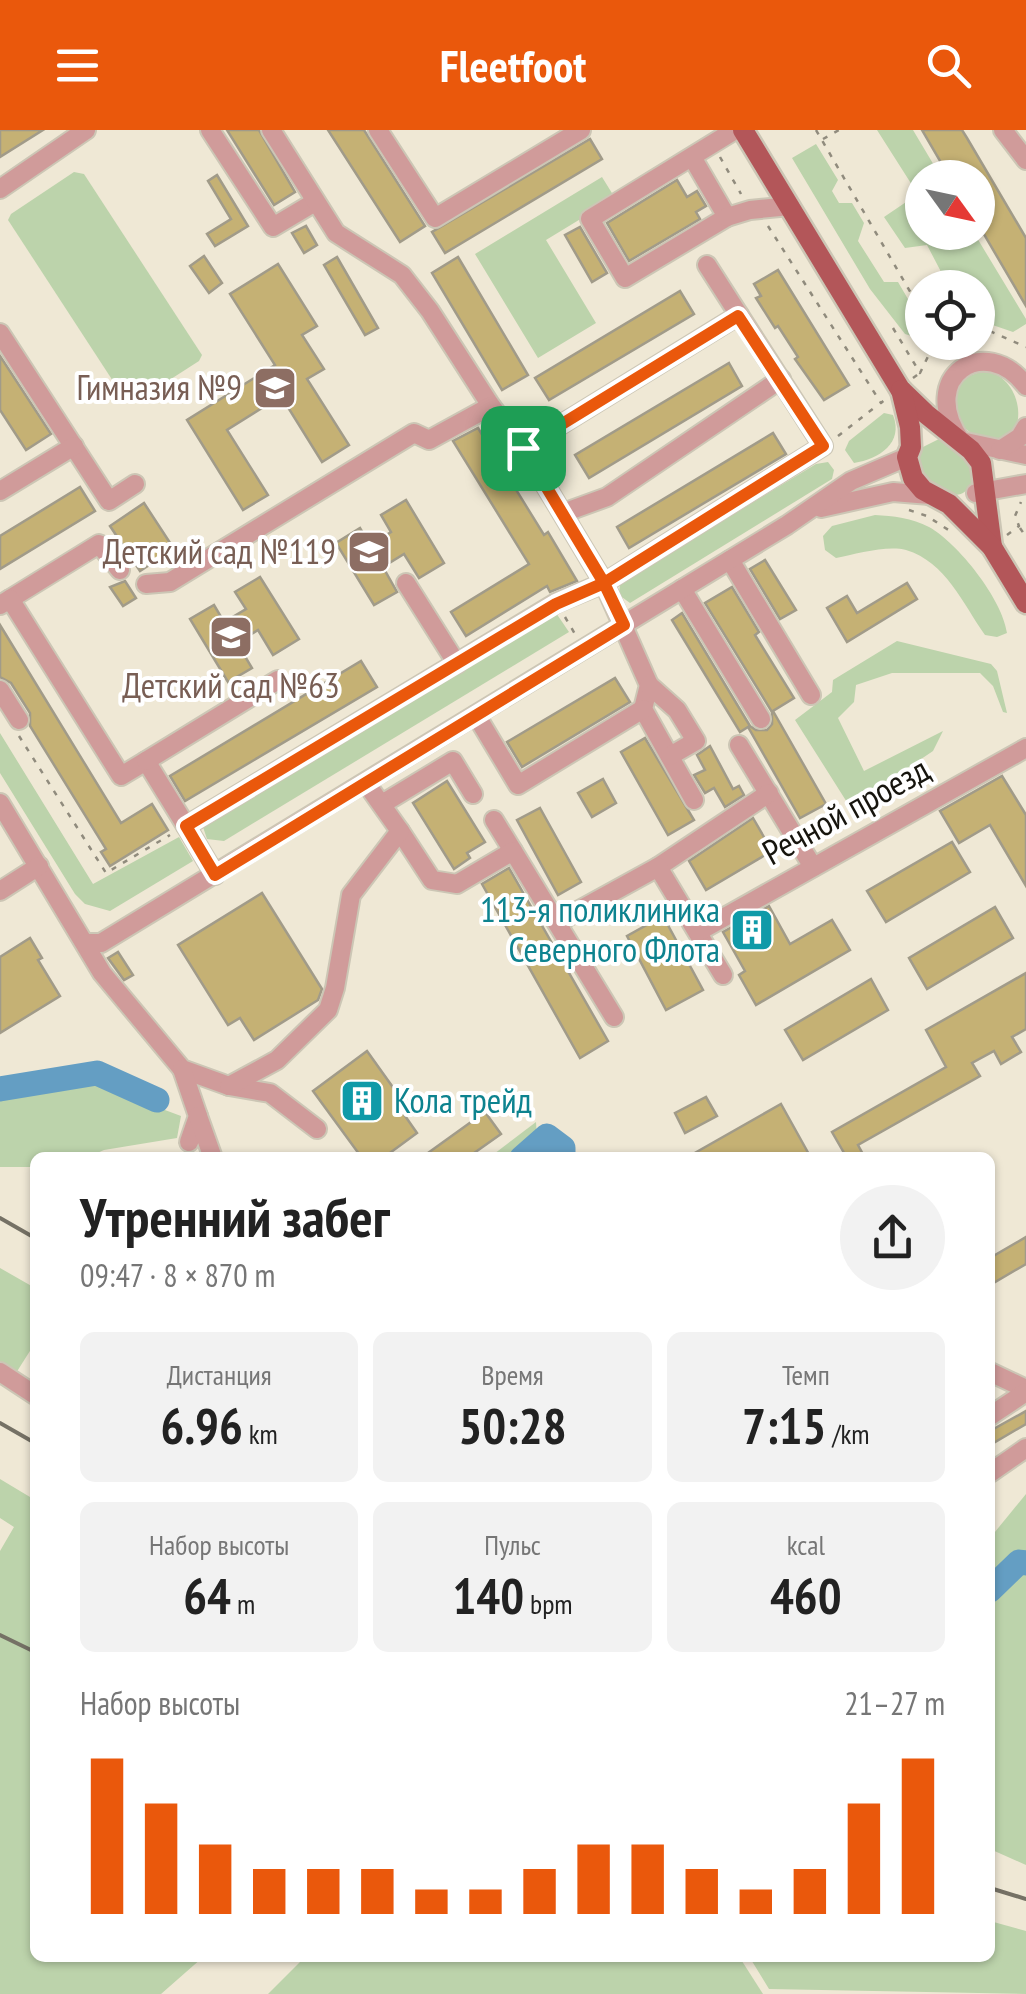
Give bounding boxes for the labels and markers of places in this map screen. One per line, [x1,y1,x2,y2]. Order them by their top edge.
place label: Гимназия №9 [77,364,242,410]
school or university icon: Гимназия №9 [252,365,298,411]
pin [481,406,566,491]
place label: Детский сад №119 [103,528,336,574]
school or university icon: Детский сад №119 [346,529,392,575]
school or university icon: Детский сад №63 [208,614,254,660]
place label: Детский сад №63 [122,662,340,708]
place label: 113-я поликлиника Северного Флота [480,886,720,972]
building icon: 113-я поликлиника Северного Флота [729,907,775,953]
place label: Кола трейд [394,1077,532,1123]
building icon: Кола трейд [339,1078,385,1124]

